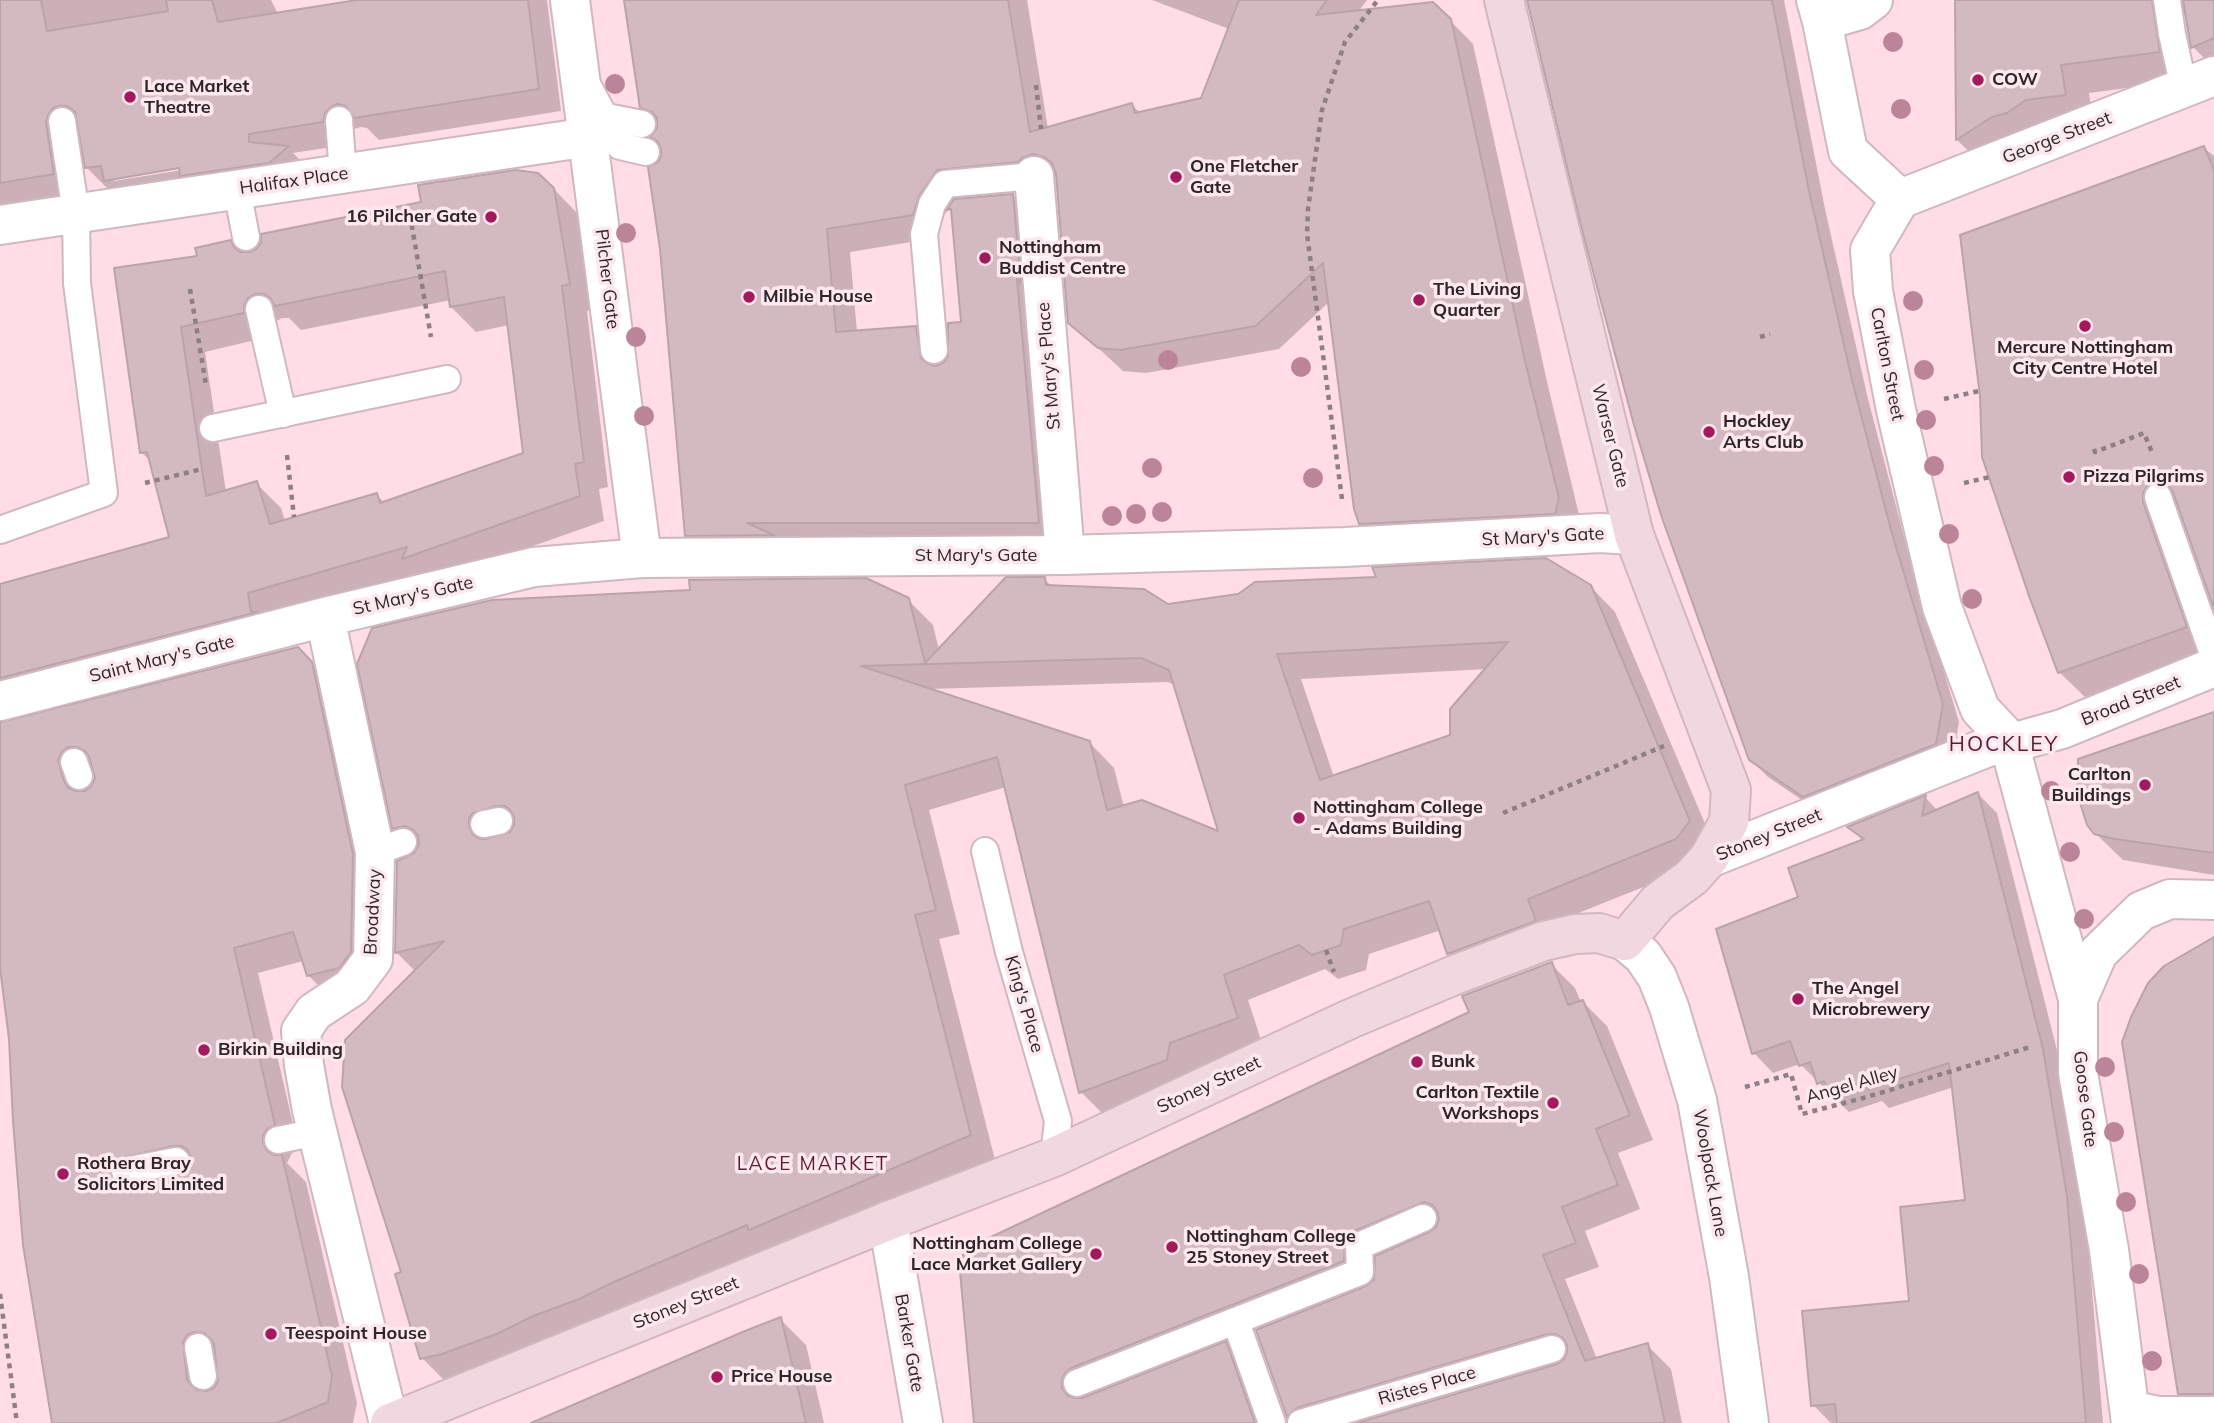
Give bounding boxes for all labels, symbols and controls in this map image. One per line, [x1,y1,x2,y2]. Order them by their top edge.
place label: COW [1992,69,2038,91]
marker: COW [1970,72,1986,88]
place label: Lace Market Theatre [144,76,249,119]
marker: Lace Market Theatre [122,89,138,105]
street label: George Street [2000,107,2114,169]
place label: One Fletcher Gate [1190,156,1298,198]
street label: Halifax Place [238,163,350,199]
marker: One Fletcher Gate [1168,169,1184,185]
place label: 16 Pilcher Gate [346,206,477,228]
marker: 16 Pilcher Gate [483,209,499,225]
street label: Pilcher Gate [590,228,624,330]
place label: Nottingham Buddist Centre [999,237,1126,280]
marker: Nottingham Buddist Centre [977,250,993,266]
place label: The Living Quarter [1433,279,1521,322]
place label: Milbie House [763,286,873,308]
marker: Milbie House [741,289,757,305]
marker: The Living Quarter [1411,292,1427,308]
street label: St Mary's Place [1033,301,1065,431]
street label: Carlton Street [1865,305,1909,423]
marker: Mercure Nottingham City Centre Hotel [2077,318,2093,334]
place label: Mercure Nottingham City Centre Hotel [1997,337,2173,380]
street label: Warser Gate [1587,382,1633,490]
place label: Hockley Arts Club [1723,411,1804,453]
marker: Hockley Arts Club [1701,424,1717,440]
place label: Pizza Pilgrims [2083,466,2204,488]
marker: Pizza Pilgrims [2061,469,2077,485]
street label: St Mary's Gate [1481,523,1605,551]
street label: St Mary's Gate [915,545,1037,567]
street label: St Mary's Gate [351,572,475,620]
street label: Saint Mary's Gate [87,631,237,687]
street label: Broad Street [2078,671,2184,731]
district label: HOCKLEY [1950,732,2058,758]
place label: Carlton Buildings [2052,764,2131,806]
marker: Carlton Buildings [2137,777,2153,793]
place label: Nottingham College - Adams Building [1313,797,1483,840]
street label: Stoney Street [1713,804,1825,866]
marker: Nottingham College - Adams Building [1291,810,1307,826]
street label: Broadway [360,868,386,956]
street label: King's Place [1000,953,1048,1055]
place label: The Angel Microbrewery [1812,978,1930,1020]
marker: The Angel Microbrewery [1790,991,1806,1007]
place label: Birkin Building [218,1039,343,1061]
marker: Birkin Building [196,1042,212,1058]
street label: Goose Gate [2068,1049,2102,1149]
place label: Bunk [1431,1051,1475,1073]
street label: Stoney Street [1154,1052,1264,1118]
marker: Bunk [1409,1054,1425,1070]
street label: Angel Alley [1804,1062,1900,1108]
place label: Carlton Textile Workshops [1415,1082,1539,1124]
marker: Carlton Textile Workshops [1545,1095,1561,1111]
street label: Woolpack Lane [1688,1107,1732,1239]
place label: Rothera Bray Solicitors Limited [77,1153,224,1196]
district label: LACE MARKET [738,1153,888,1175]
marker: Rothera Bray Solicitors Limited [55,1166,71,1182]
place label: Nottingham College 25 Stoney Street [1186,1226,1356,1268]
place label: Nottingham College Lace Market Gallery [911,1233,1082,1276]
marker: Nottingham College 25 Stoney Street [1164,1239,1180,1255]
marker: Nottingham College Lace Market Gallery [1088,1246,1104,1262]
street label: Stoney Street [630,1272,742,1334]
street label: Barker Gate [890,1292,928,1394]
place label: Teespoint House [285,1323,427,1345]
marker: Teespoint House [263,1326,279,1342]
street label: Ristes Place [1376,1362,1478,1410]
place label: Price House [731,1366,832,1388]
marker: Price House [709,1369,725,1385]

